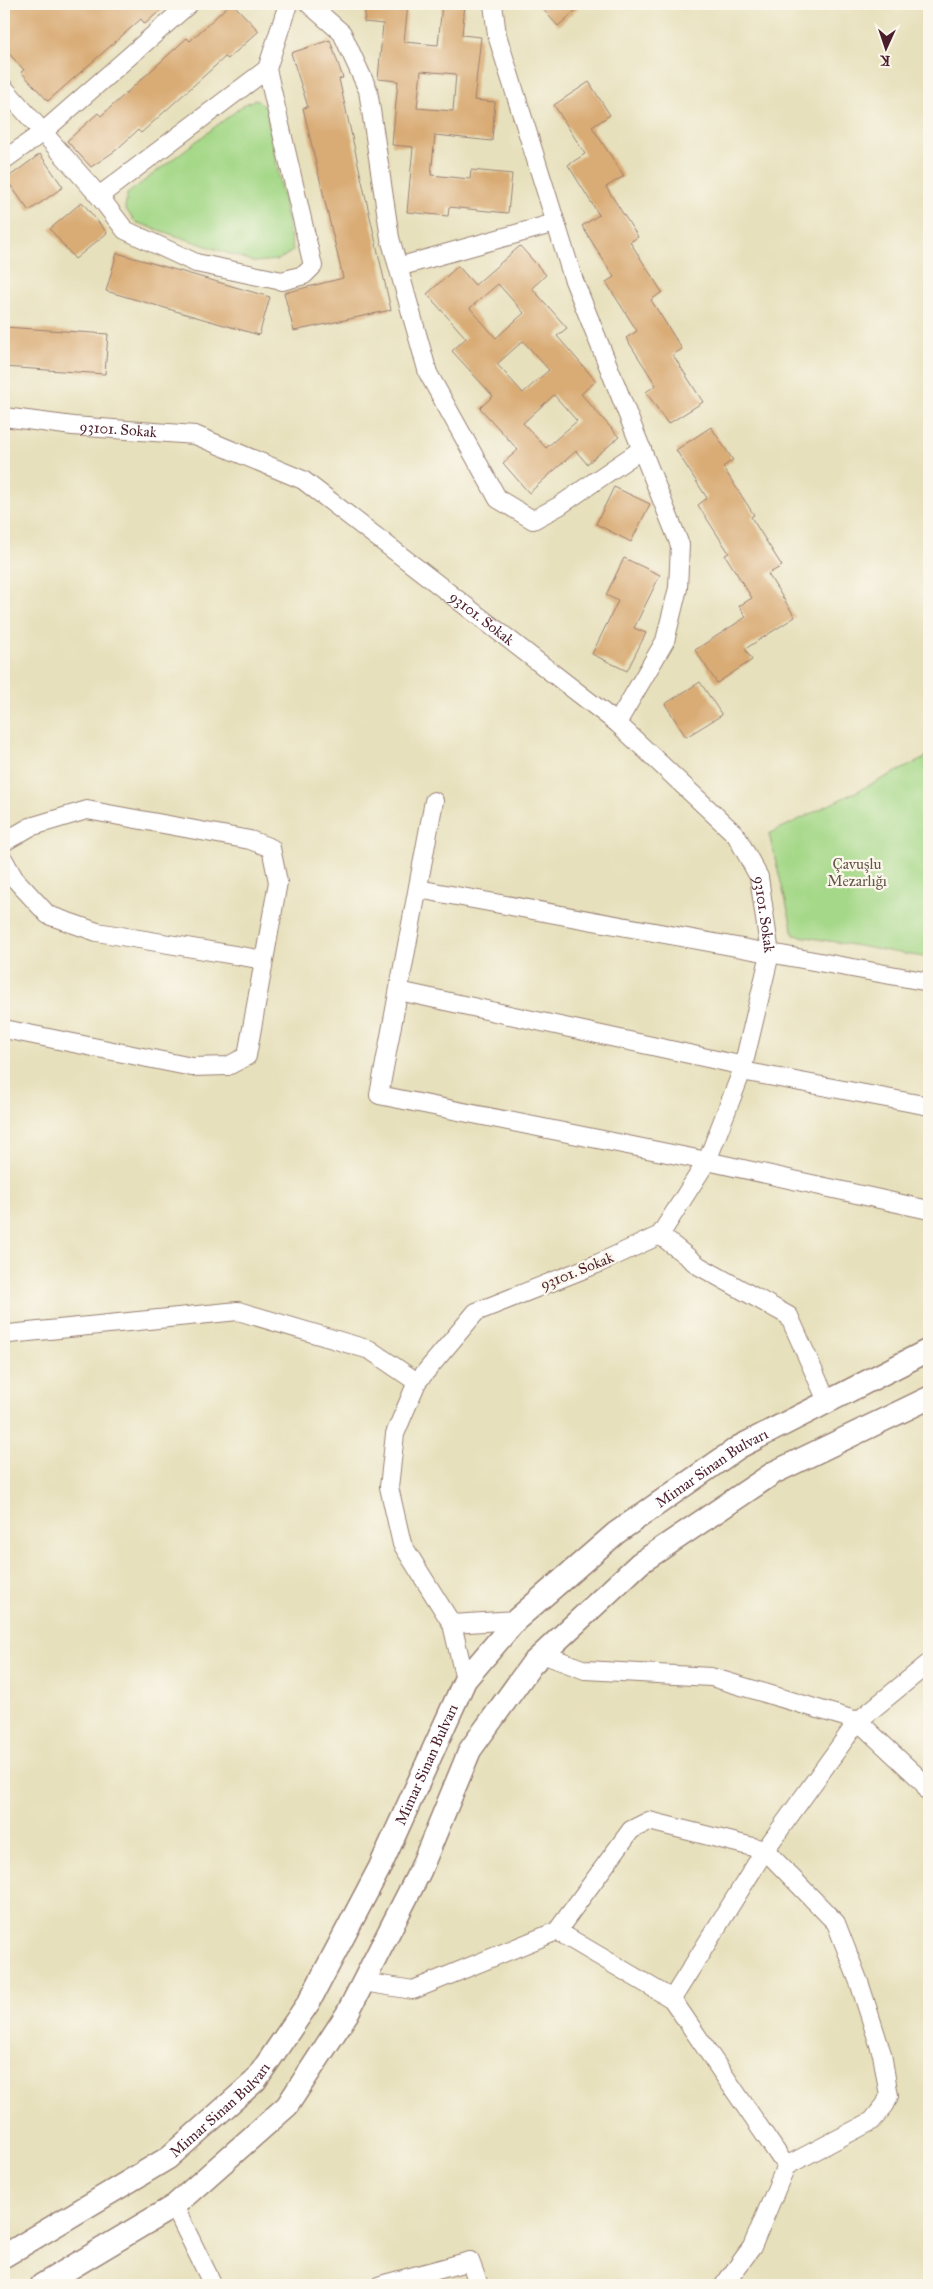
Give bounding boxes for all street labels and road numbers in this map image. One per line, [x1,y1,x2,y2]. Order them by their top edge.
street label: 93101. Sokak [79,418,158,441]
street label: 93101. Sokak [446,588,518,649]
street label: 93101. Sokak [750,875,779,954]
street label: 93101. Sokak [538,1248,616,1294]
street label: Mimar Sinan Bulvarı [652,1425,771,1512]
street label: Mimar Sinan Bulvarı [391,1701,462,1828]
street label: Mimar Sinan Bulvarı [166,2059,274,2161]

